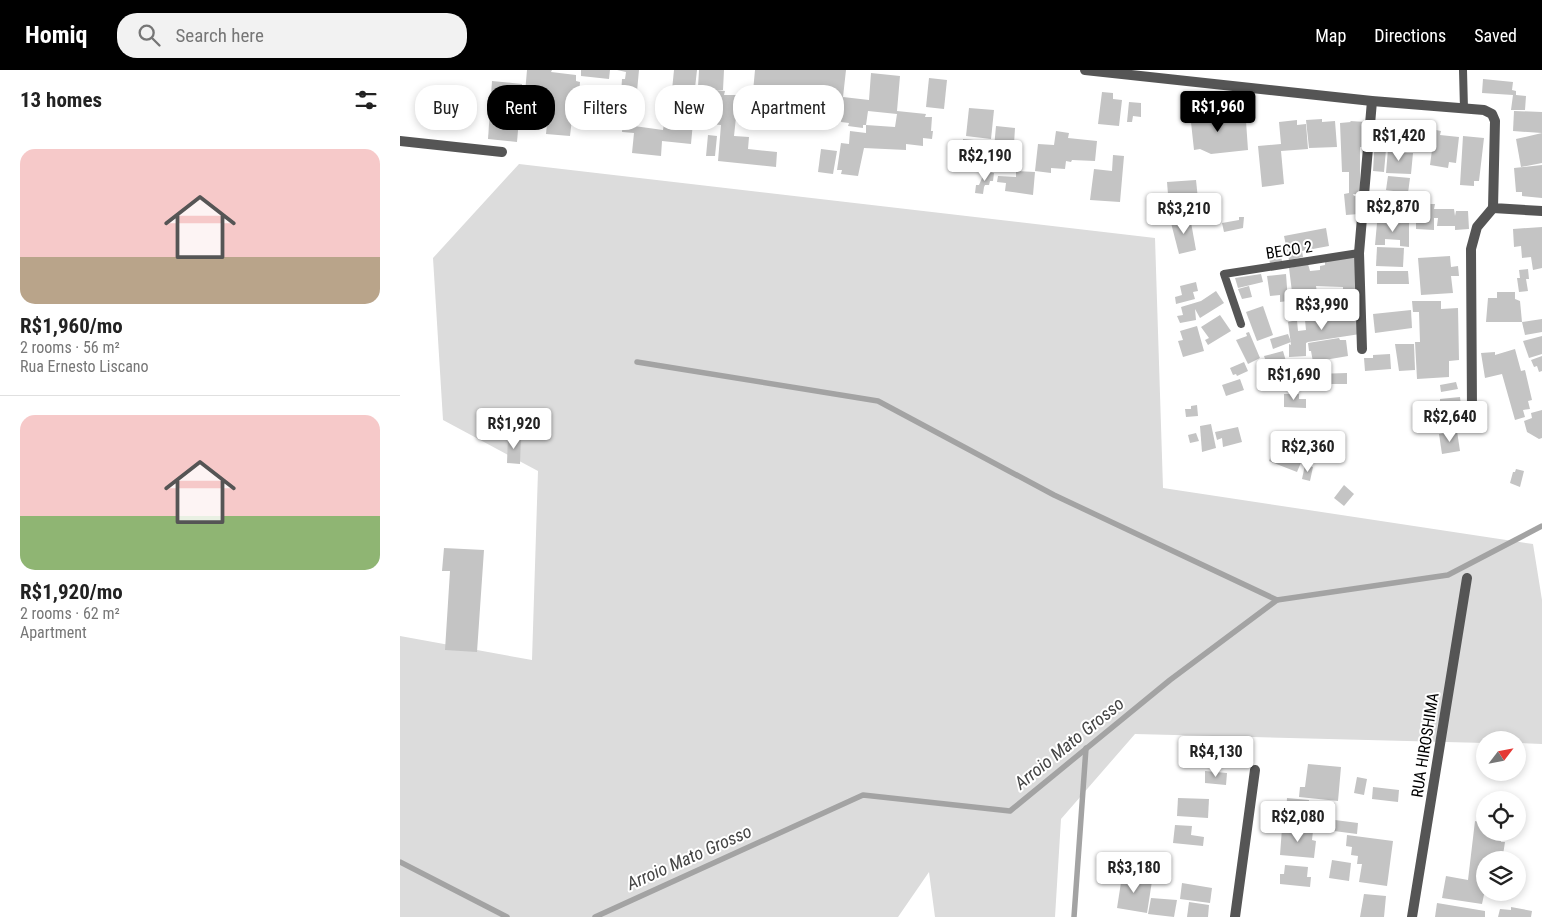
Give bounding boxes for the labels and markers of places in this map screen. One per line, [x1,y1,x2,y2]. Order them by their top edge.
pin: R$1,960 [1172,90,1264,133]
pin: R$1,420 [1353,119,1445,162]
pin: R$2,190 [939,140,1031,182]
pin: R$2,870 [1347,190,1439,233]
pin: R$3,210 [1138,192,1230,235]
pin: R$3,990 [1276,288,1368,331]
pin: R$1,690 [1248,358,1340,401]
pin: R$2,640 [1404,400,1496,443]
pin: R$1,920 [468,408,560,450]
pin: R$2,360 [1262,430,1354,473]
pin: R$4,130 [1170,736,1262,778]
pin: R$2,080 [1252,800,1344,843]
pin: R$3,180 [1088,852,1180,894]

